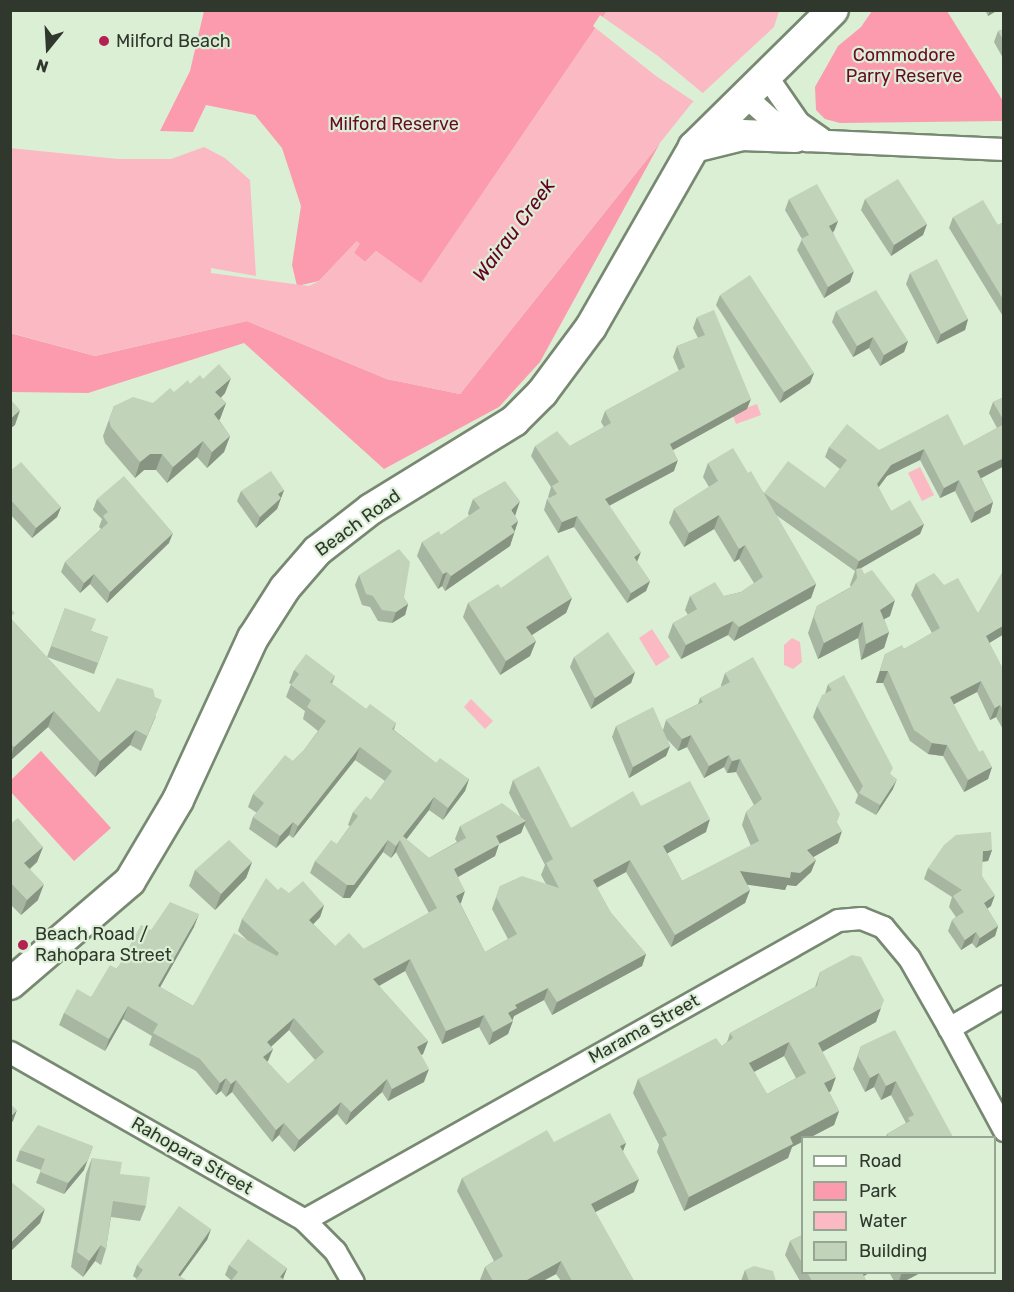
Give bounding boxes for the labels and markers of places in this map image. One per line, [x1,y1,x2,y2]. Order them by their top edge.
place label: Milford Beach [116,30,231,52]
marker: Milford Beach [97,34,111,48]
place label: Beach Road / Rahopara Street [35,924,172,966]
marker: Beach Road / Rahopara Street [16,938,30,952]

